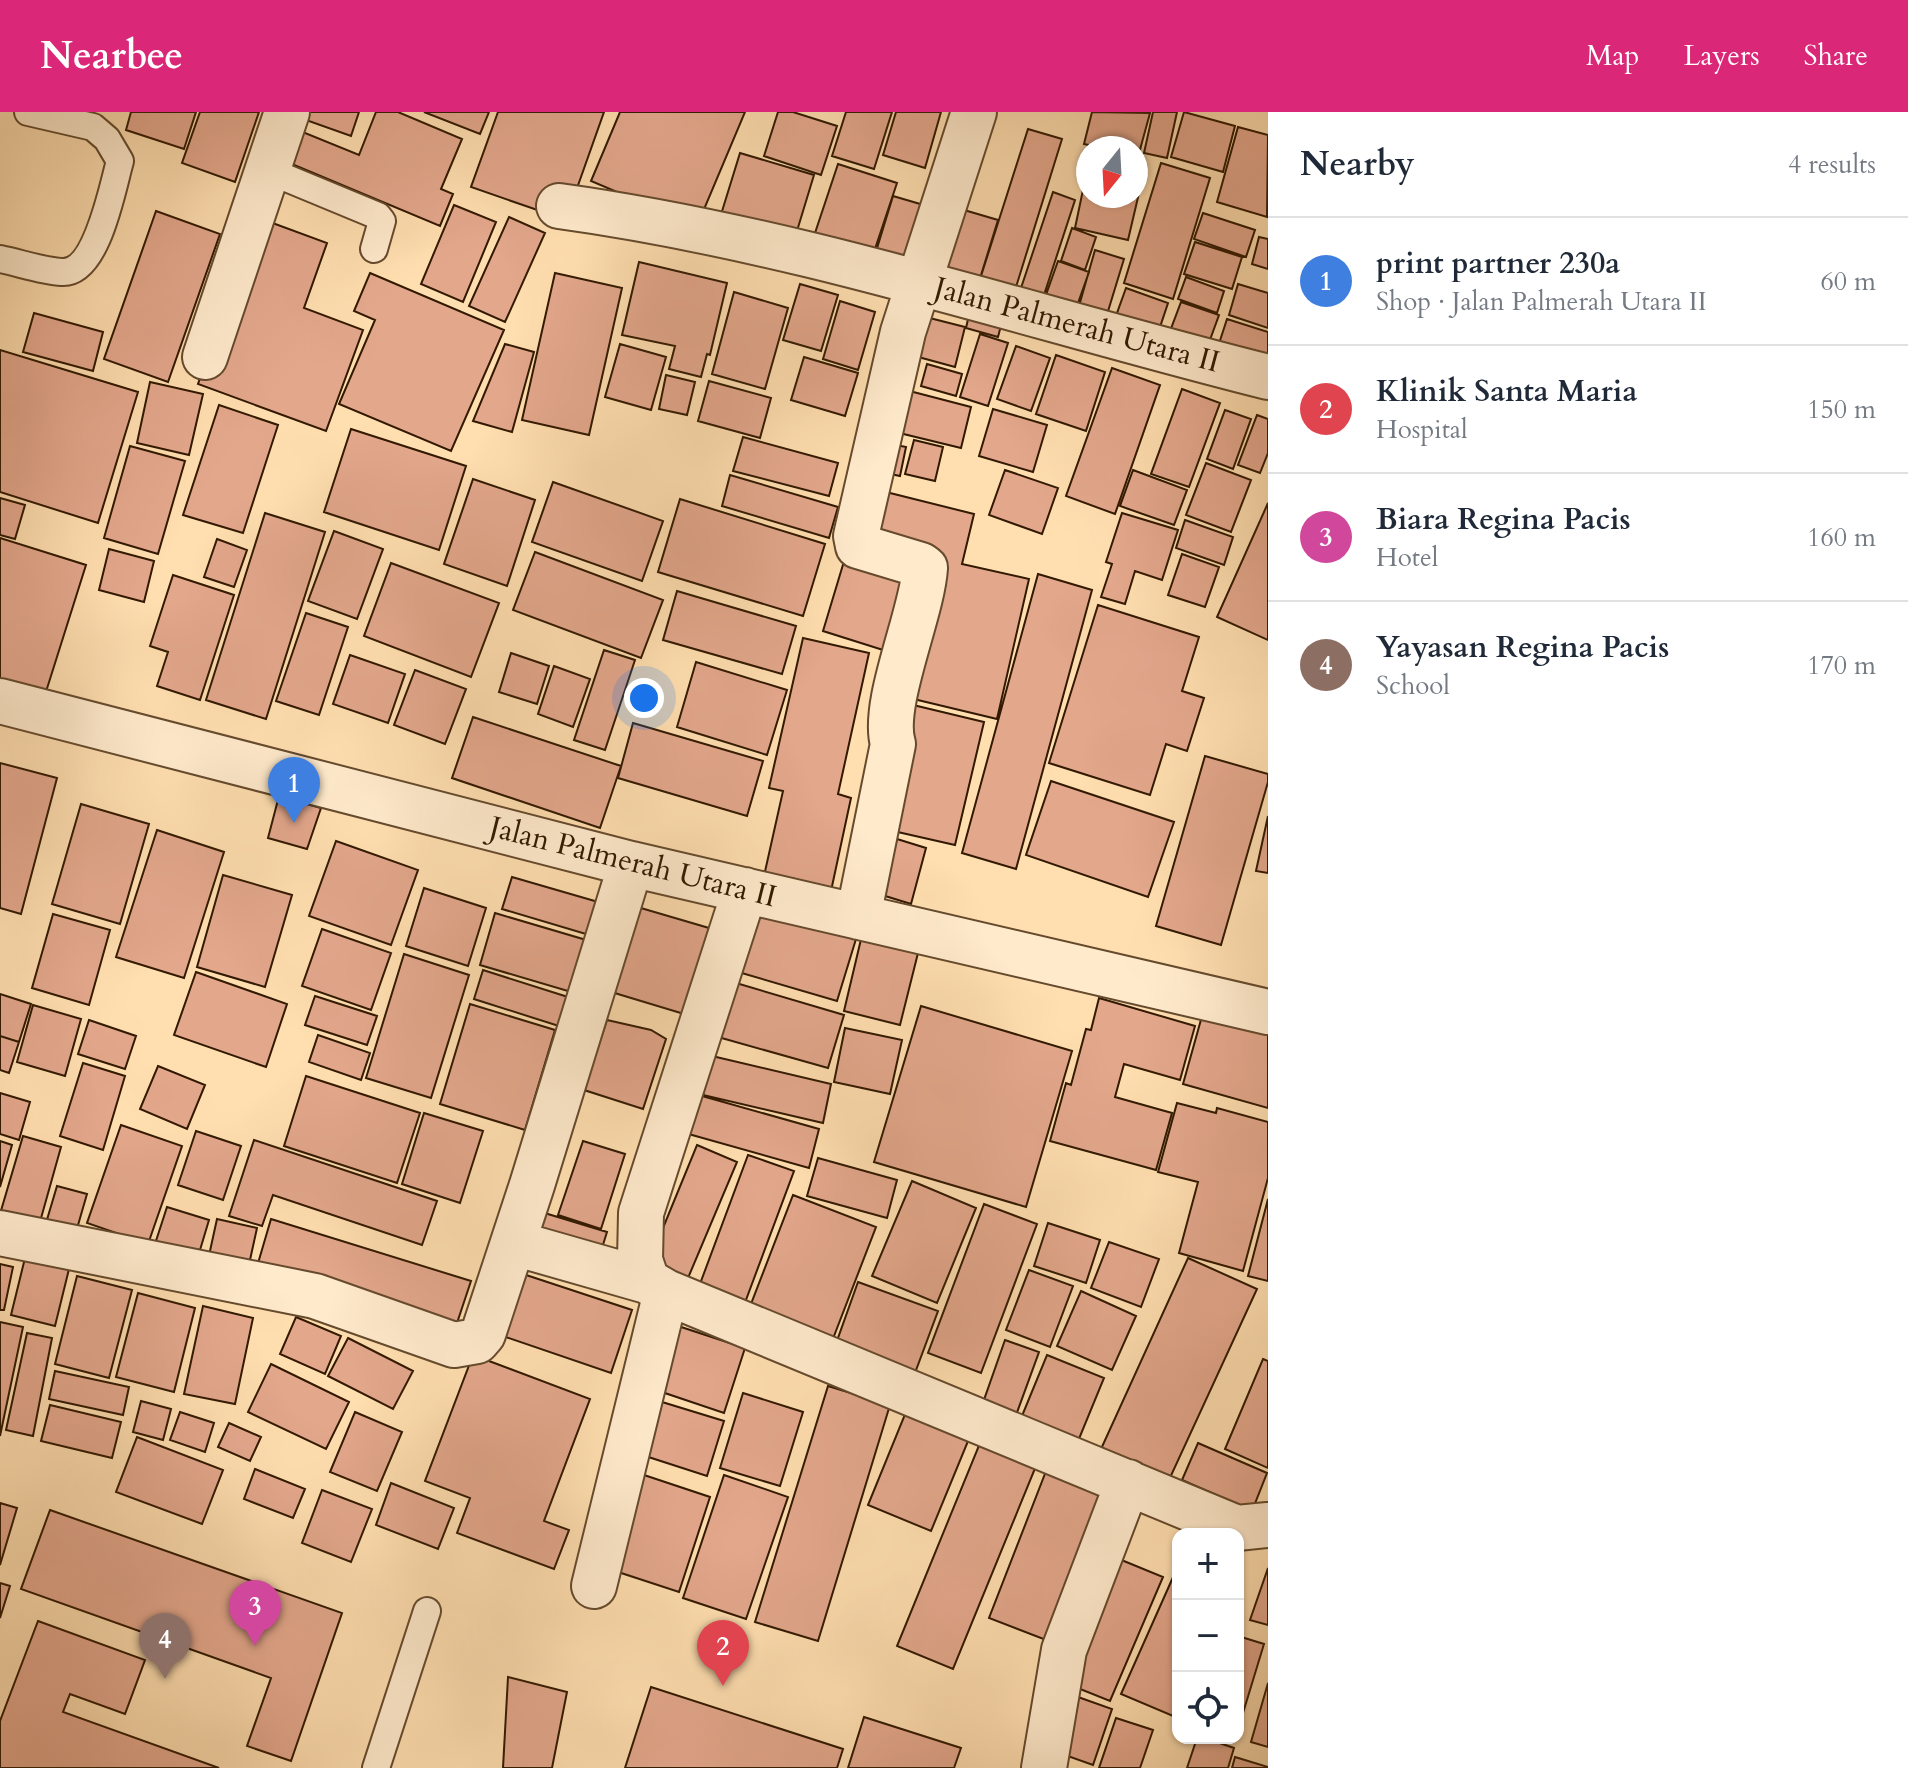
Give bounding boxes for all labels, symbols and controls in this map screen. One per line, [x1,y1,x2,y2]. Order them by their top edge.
text: Nearbee [40,30,183,82]
text: Map [1586,37,1639,75]
text: Layers [1683,37,1760,75]
text: Share [1804,37,1868,75]
north arrow [1076,136,1148,208]
text: Nearby [1300,141,1415,187]
text: 4 results [1788,147,1876,182]
text: print partner 230a [1376,243,1620,284]
text: 1 [1319,264,1333,299]
text: 60 m [1820,264,1876,299]
street label: Jalan Palmerah Utara II [926,266,1224,383]
text: Shop · Jalan Palmerah Utara II [1376,284,1707,319]
text: Klinik Santa Maria [1376,371,1637,412]
text: 2 [1319,392,1333,427]
text: 150 m [1807,392,1876,427]
text: Hospital [1376,412,1468,447]
text: Biara Regina Pacis [1376,499,1631,540]
text: 3 [1319,520,1333,555]
text: 160 m [1807,520,1876,555]
text: Hotel [1376,540,1438,575]
text: Yayasan Regina Pacis [1376,627,1669,668]
text: 4 [1319,648,1333,683]
text: 170 m [1807,648,1876,683]
text: School [1376,668,1450,703]
your location [624,678,664,718]
pin: 1 [268,757,320,823]
street label: Jalan Palmerah Utara II [482,806,781,917]
map controls [1172,1528,1244,1744]
button: + [1172,1528,1244,1600]
pin: 3 [229,1580,281,1646]
button: − [1172,1600,1244,1672]
pin: 4 [139,1613,191,1679]
pin: 2 [697,1620,749,1686]
button: locate [1172,1672,1244,1744]

